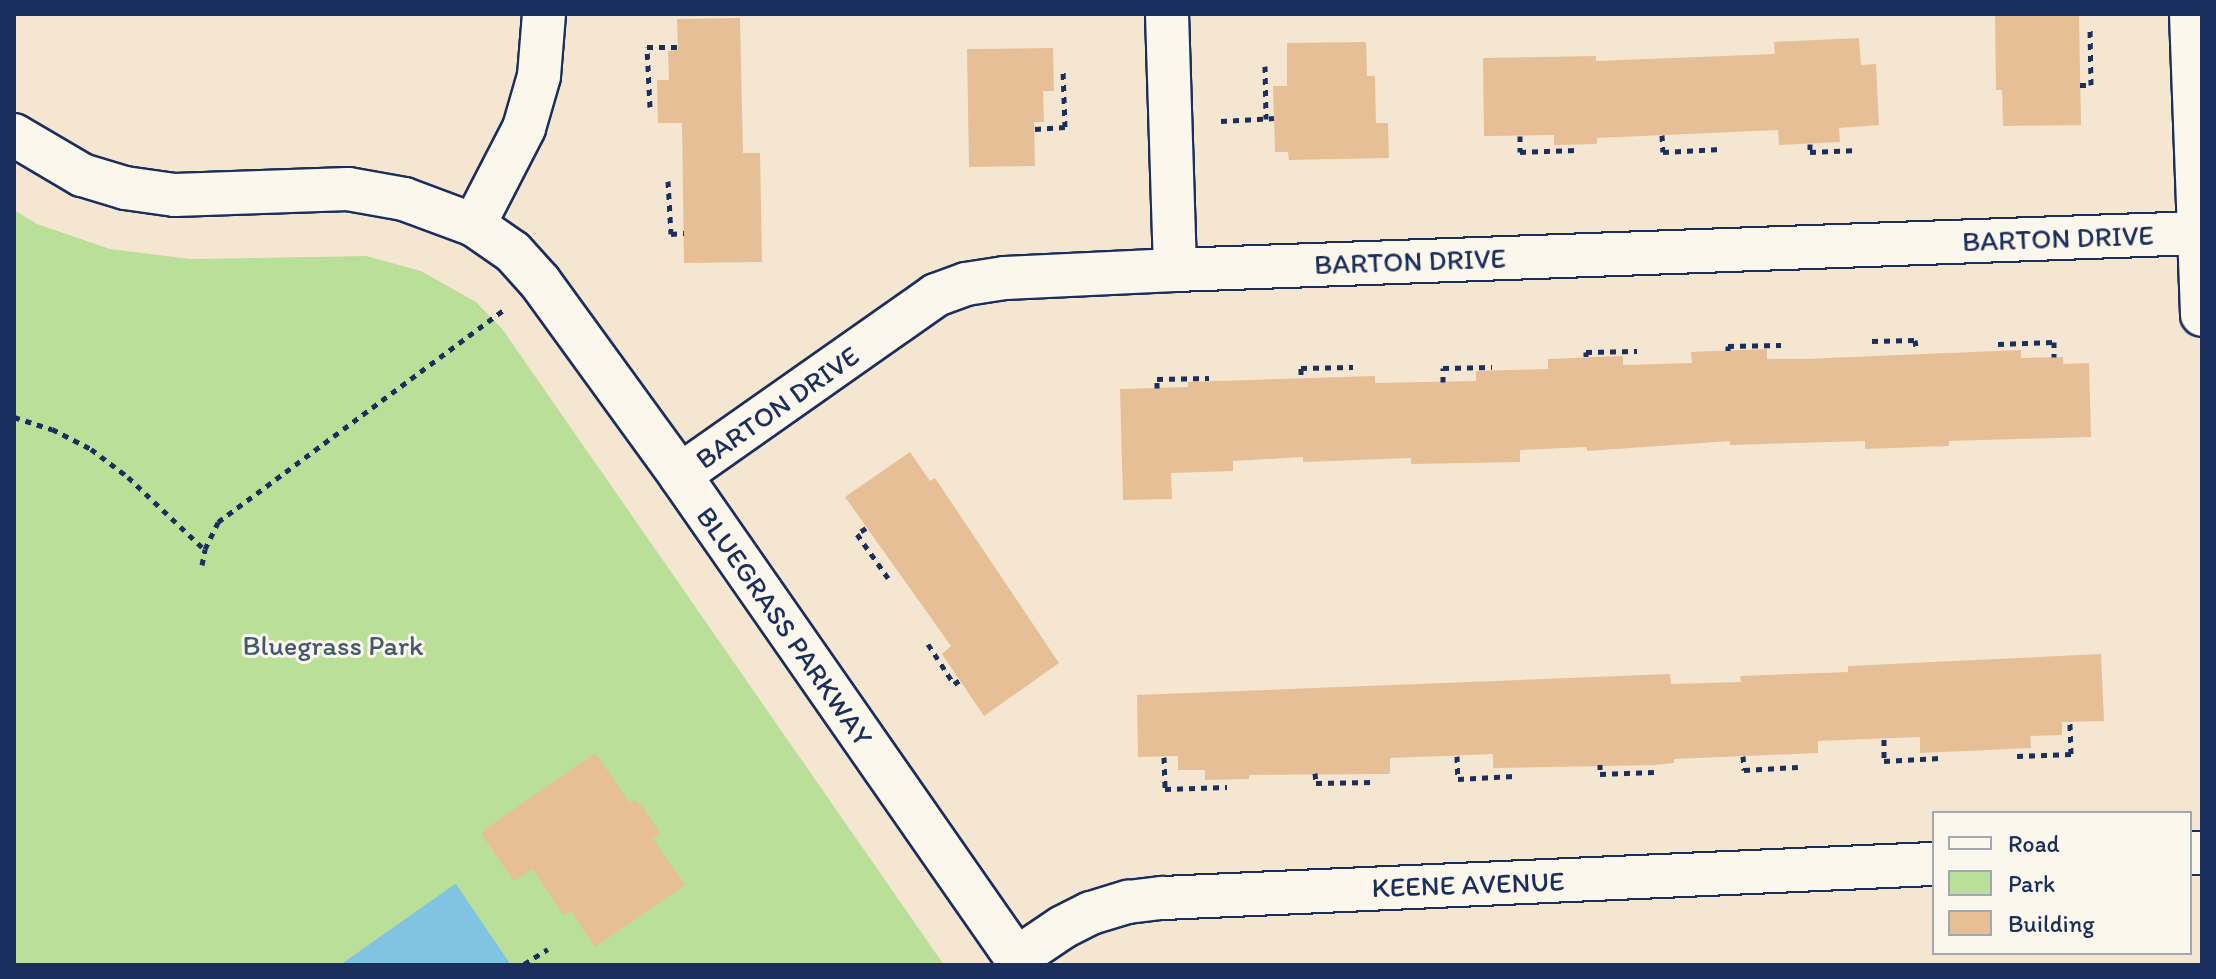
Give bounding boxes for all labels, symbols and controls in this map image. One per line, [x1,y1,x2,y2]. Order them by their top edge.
street label: BARTON DRIVE [1961,218,2155,258]
street label: BARTON DRIVE [1313,241,1507,281]
street label: BARTON DRIVE [688,338,866,476]
street label: BLUEGRASS PARKWAY [690,500,880,752]
park label: Bluegrass Park [243,628,423,662]
legend [1932,811,2192,955]
text: Road [2008,829,2060,858]
street label: KEENE AVENUE [1372,864,1564,904]
text: Park [2008,869,2055,898]
text: Building [2008,909,2095,938]

